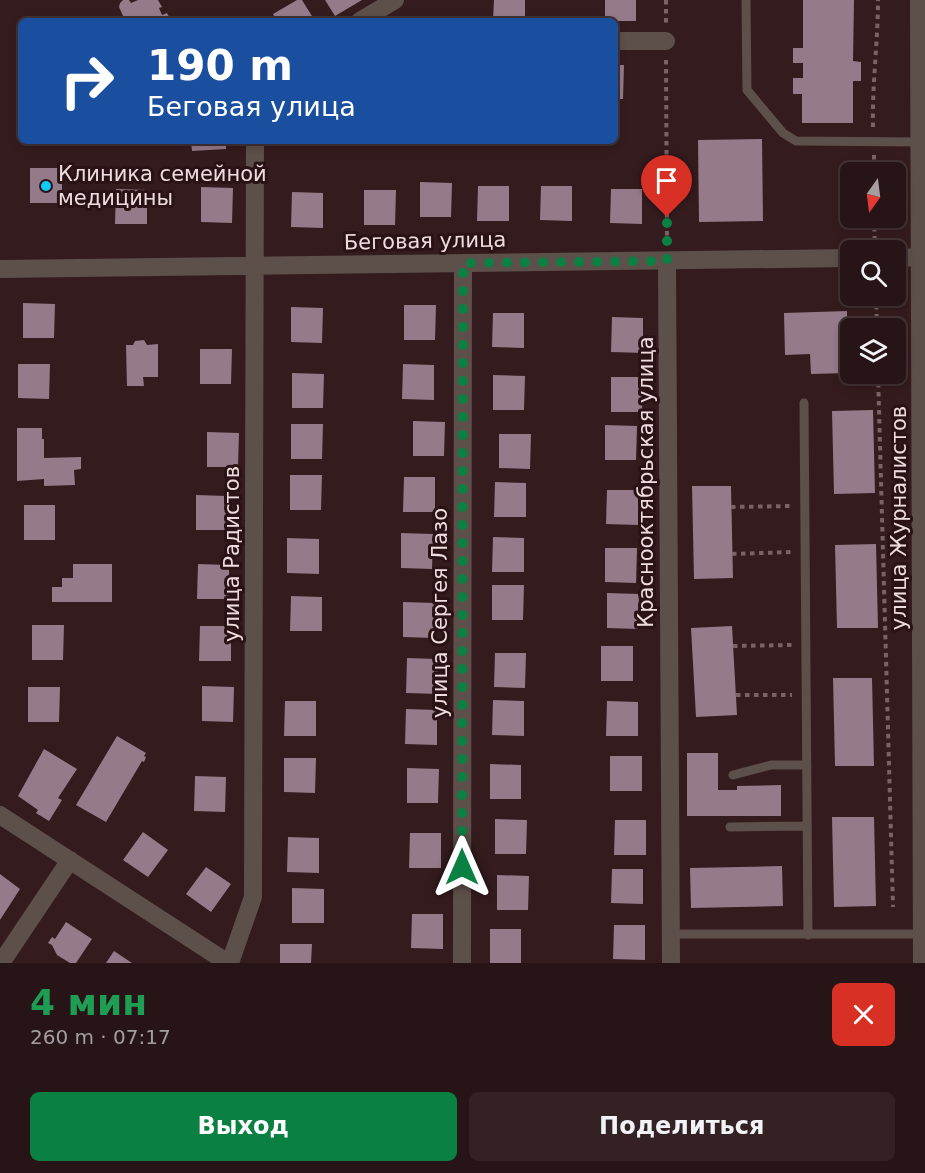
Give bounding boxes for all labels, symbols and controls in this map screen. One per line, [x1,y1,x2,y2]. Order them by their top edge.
text: 190 m [147,41,293,90]
icon: right [48,42,126,120]
text: Беговая улица [147,91,356,122]
pin [641,155,692,217]
place label: Клиника семейной медицины [58,162,267,210]
north arrow [840,162,906,228]
map controls [840,162,906,384]
icon: arrive [650,164,683,197]
marker: Клиника семейной медицины [39,179,53,193]
street label: Беговая улица [344,228,506,254]
button: search [840,240,906,306]
button: layers [840,318,906,384]
street label: Краснооктябрьская улица [634,336,658,628]
street label: улица Журналистов [887,406,911,630]
street label: улица Радистов [220,466,244,642]
street label: улица Сергея Лазо [428,508,452,718]
position arrow [430,835,494,899]
text: 4 мин [30,982,147,1023]
button: close [832,983,895,1046]
text: 260 m · 07:17 [30,1025,171,1049]
button: Выход [30,1092,457,1161]
button: Поделиться [469,1092,895,1161]

